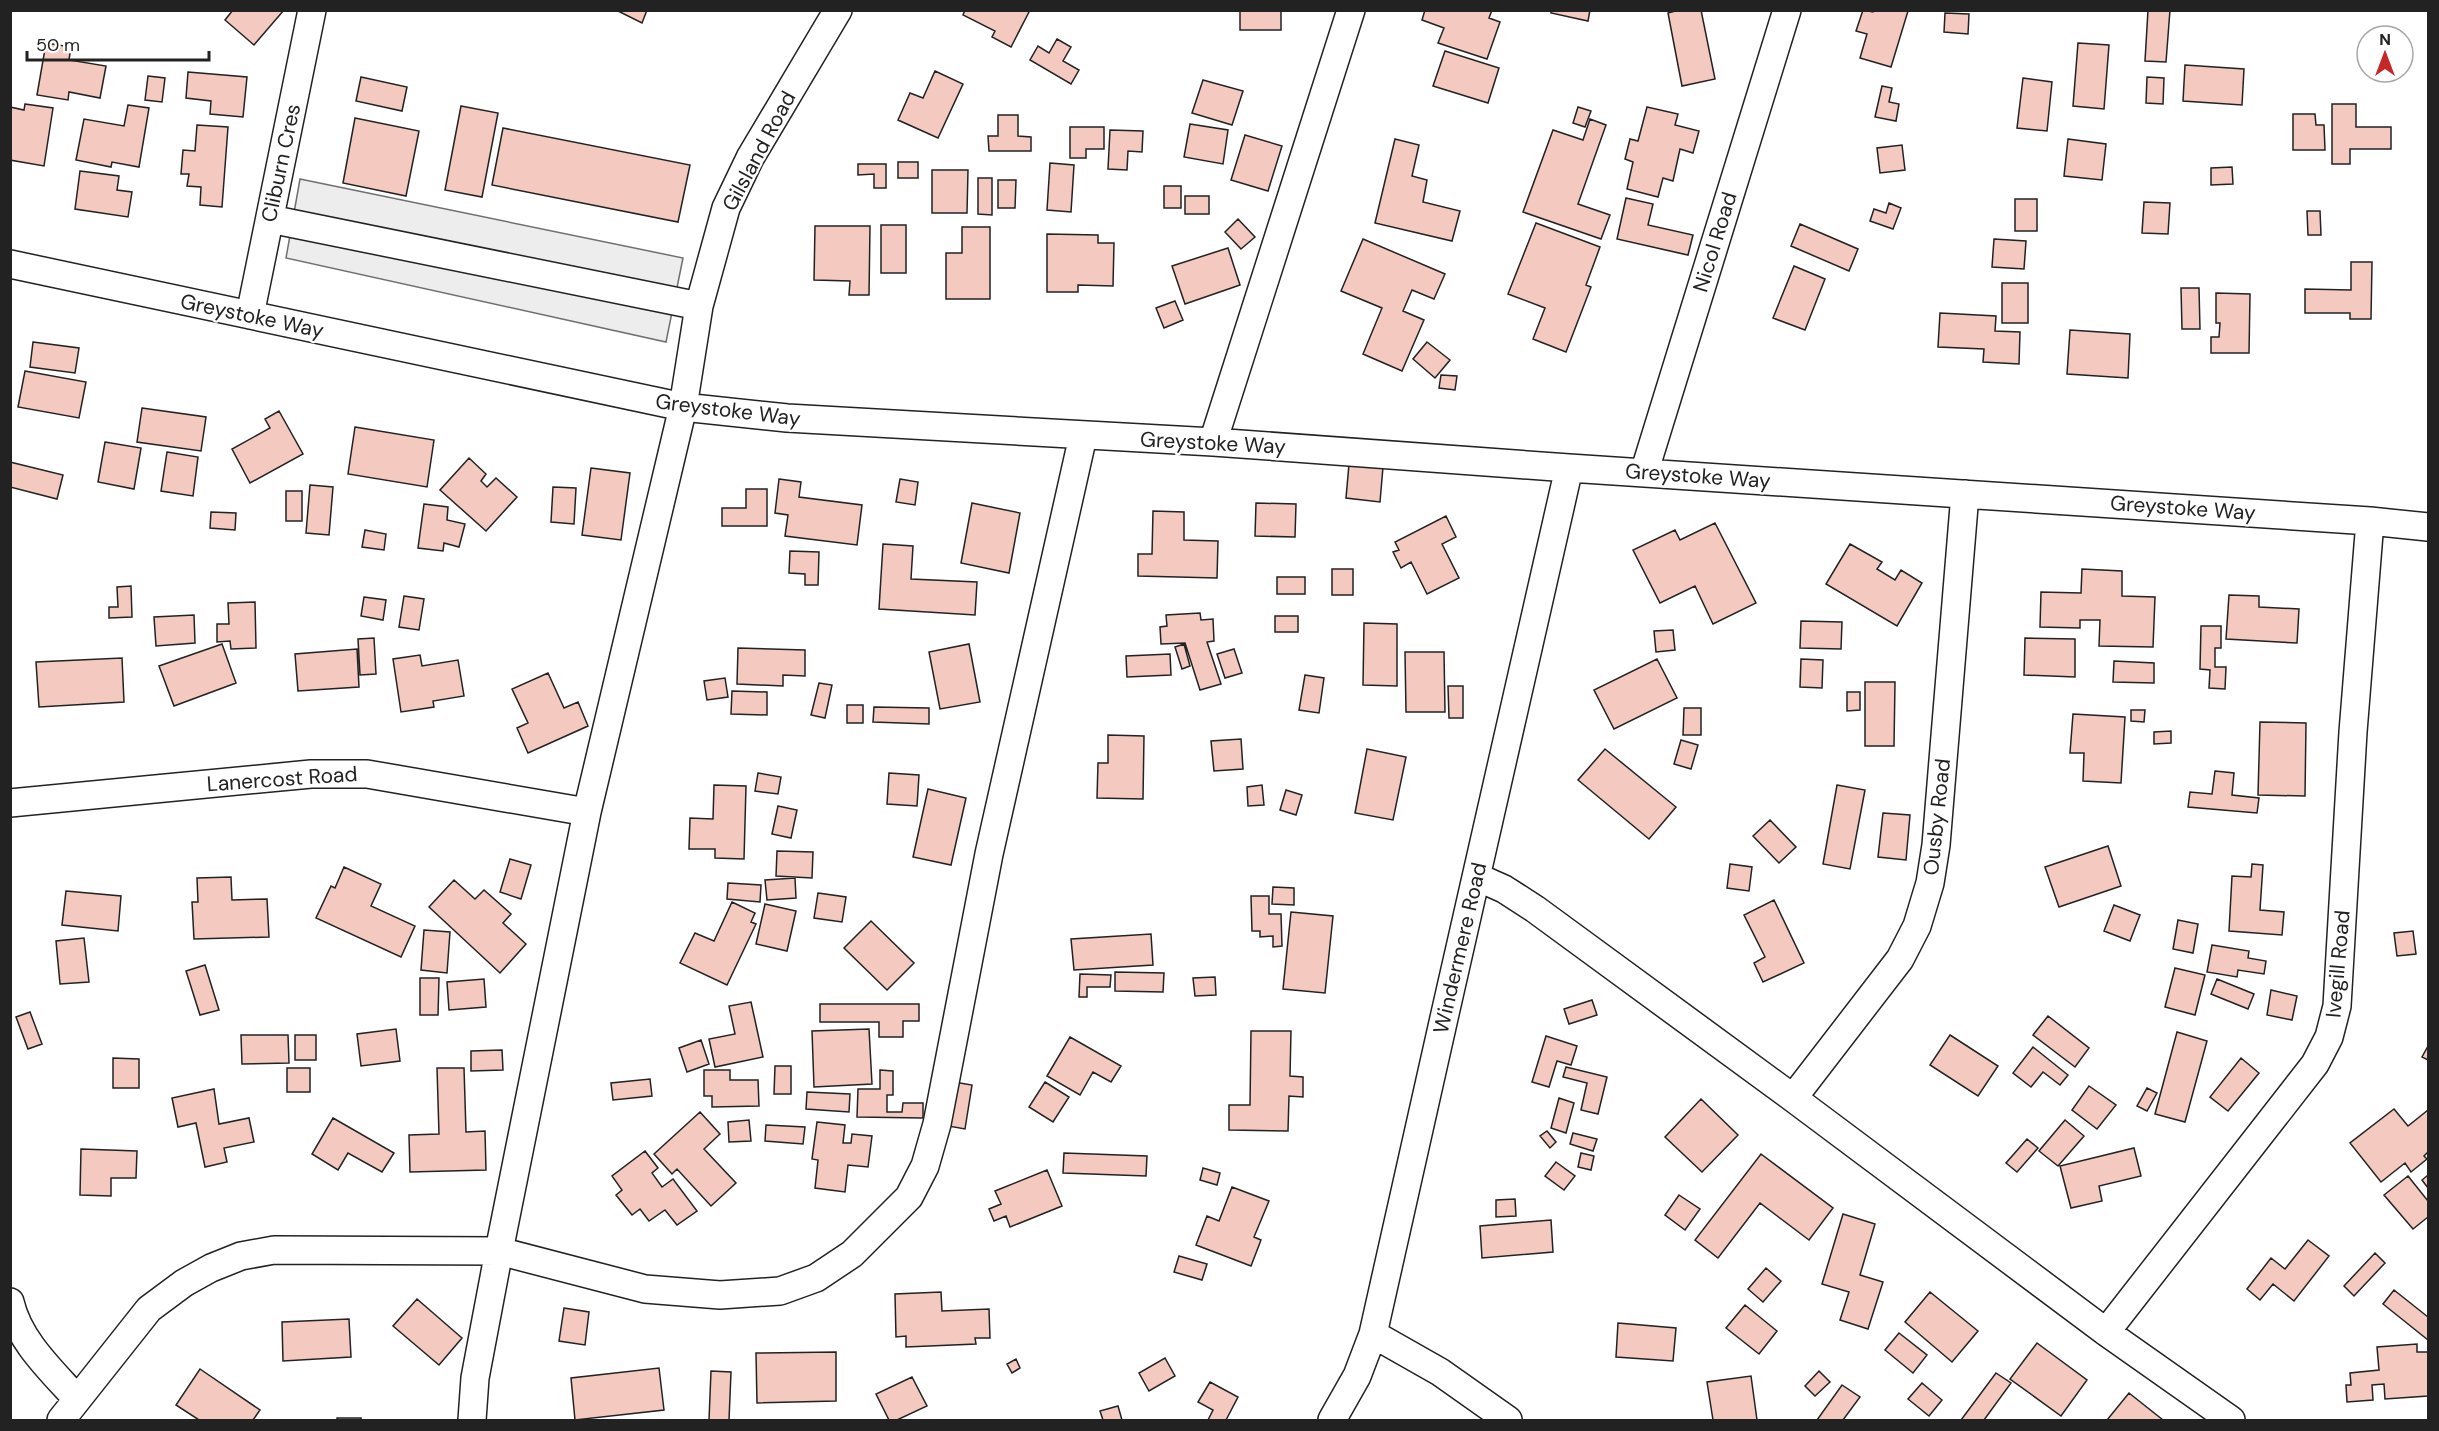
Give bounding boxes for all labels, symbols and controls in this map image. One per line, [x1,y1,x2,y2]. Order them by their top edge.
scale bar [27,24,208,62]
north arrow [2355,24,2415,84]
text: N [2379,29,2391,50]
text: 50 m [36,33,80,57]
street label: Gilsland Road [716,86,802,216]
street label: Cliburn Cres [255,101,307,225]
street label: Nicol Road [1687,189,1743,295]
street label: Greystoke Way [178,287,327,345]
street label: Greystoke Way [654,387,802,433]
street label: Greystoke Way [1139,425,1287,461]
street label: Greystoke Way [1624,457,1772,495]
street label: Greystoke Way [2109,489,2257,527]
street label: Ousby Road [1917,757,1957,877]
street label: Lanercost Road [206,760,358,798]
street label: Windermere Road [1427,860,1493,1036]
street label: Ivegill Road [2319,909,2357,1019]

